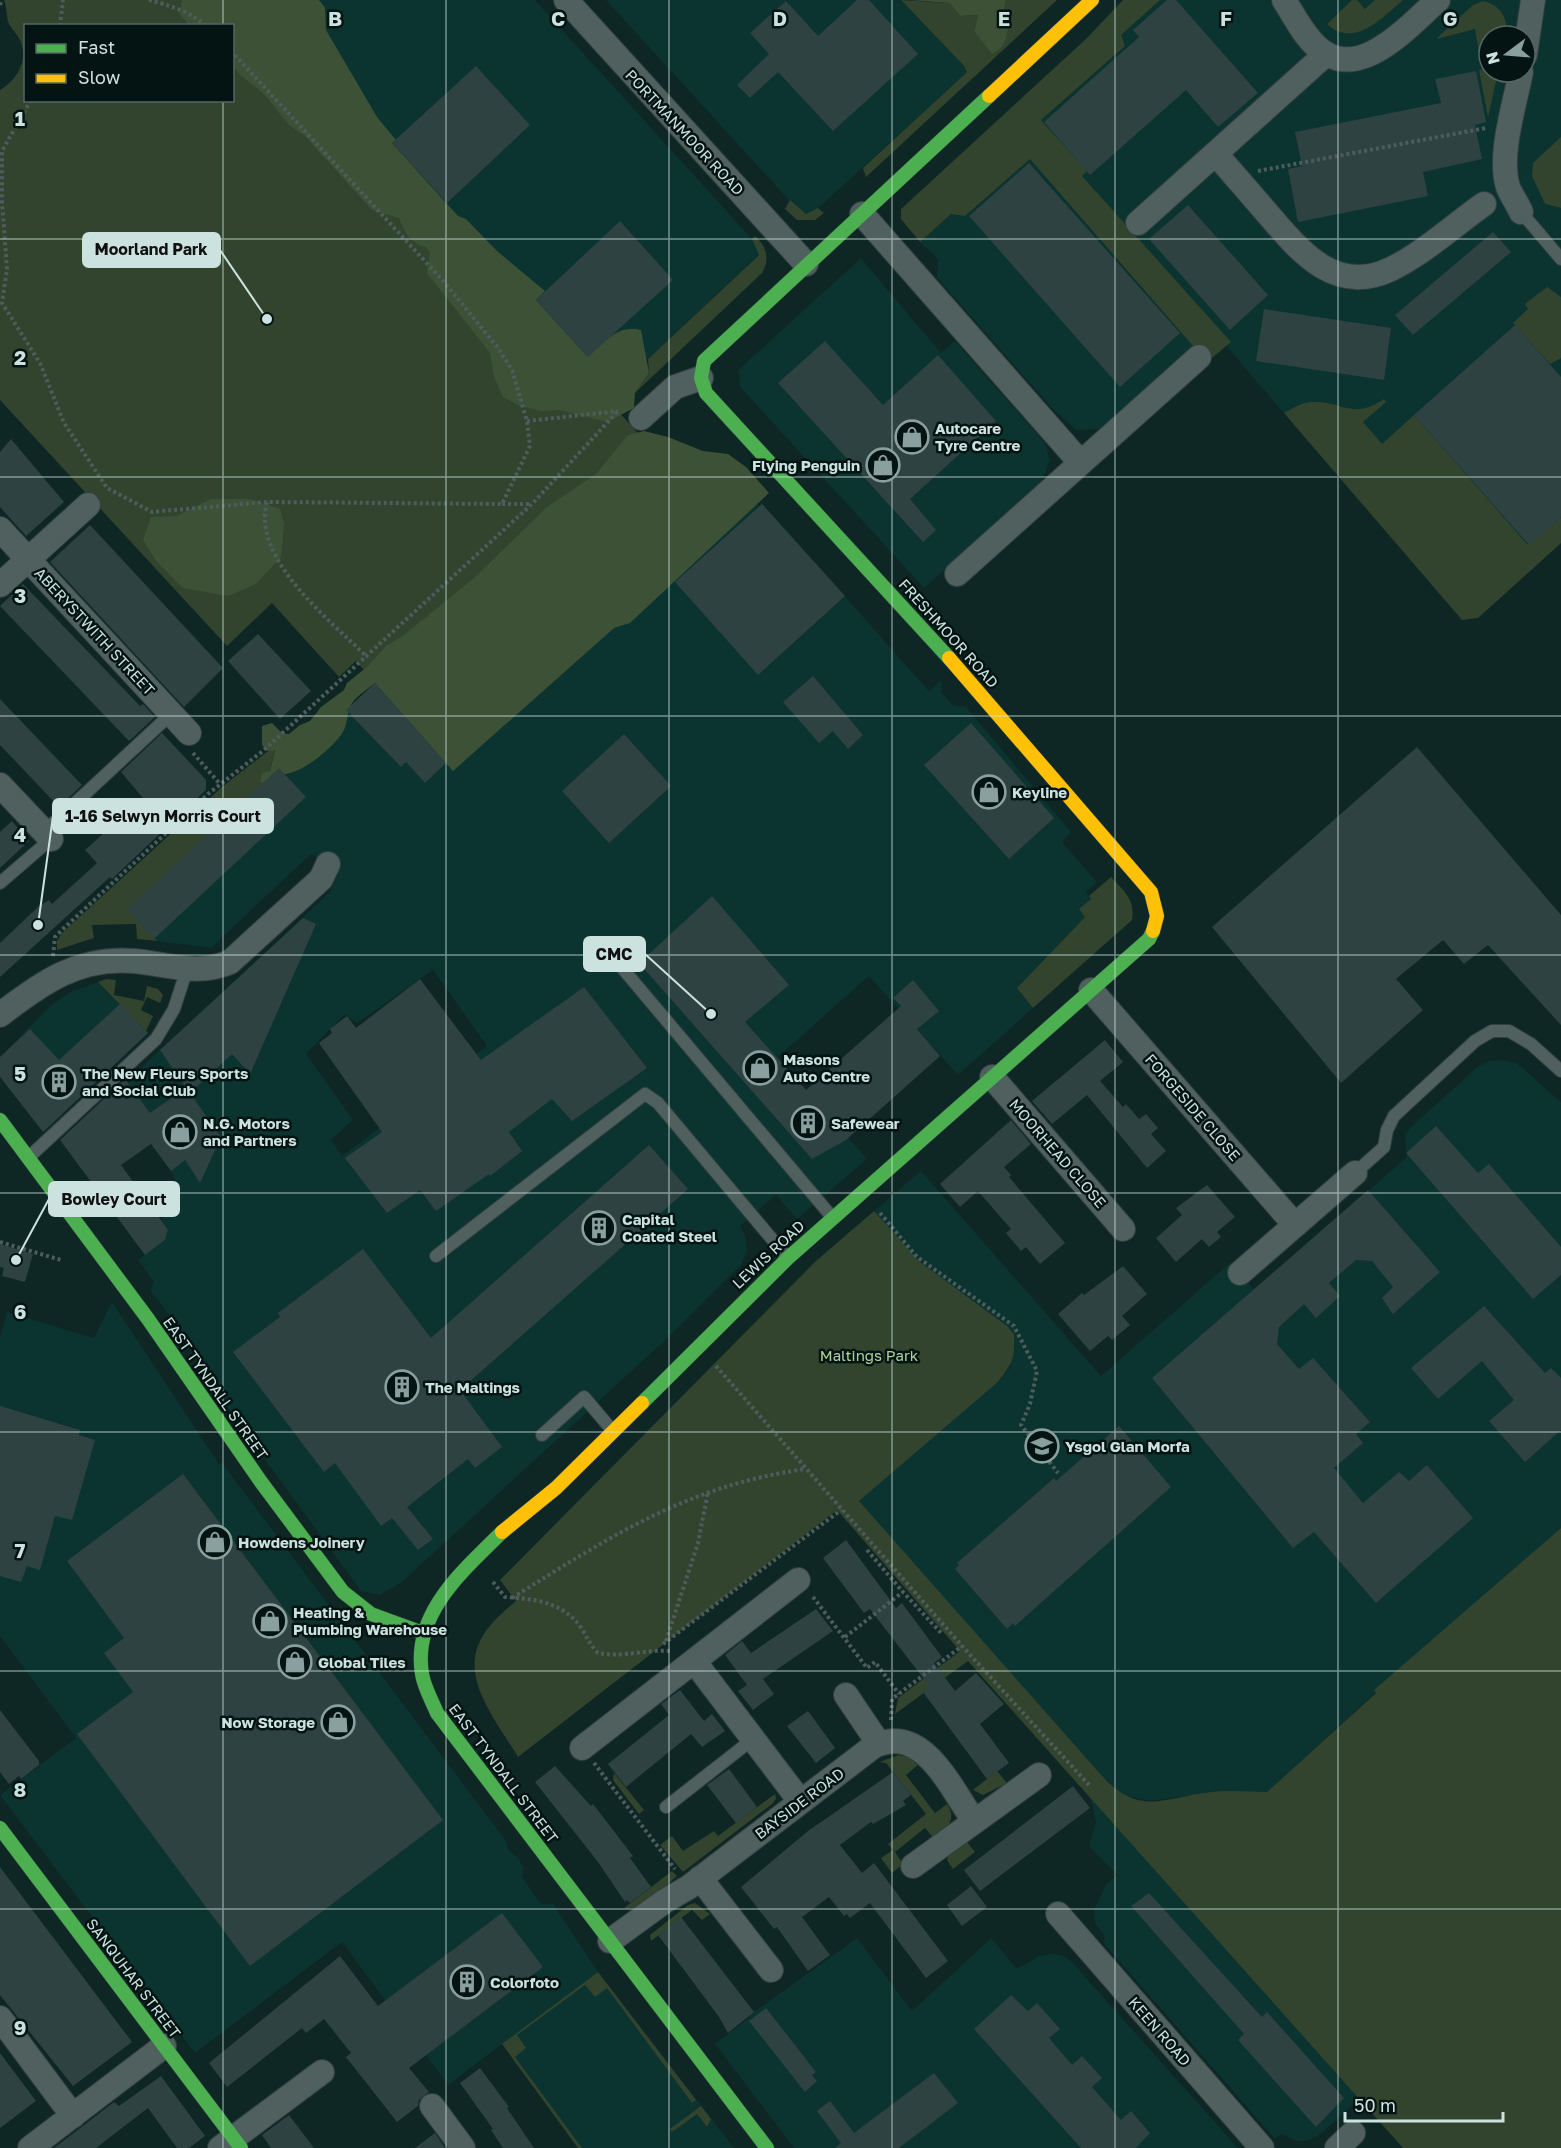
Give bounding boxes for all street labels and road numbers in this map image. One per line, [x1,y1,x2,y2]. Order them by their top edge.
street label: PORTMANMOOR ROAD [622,65,748,199]
street label: ABERYSTWITH STREET [31,564,159,698]
street label: FRESHMOOR ROAD [896,575,1002,691]
street label: FORGESIDE CLOSE [1142,1050,1244,1164]
street label: MOORHEAD CLOSE [1006,1095,1110,1211]
street label: LEWIS ROAD [728,1216,808,1292]
street label: EAST TYNDALL STREET [160,1313,272,1463]
street label: EAST TYNDALL STREET [446,1700,562,1846]
street label: BAYSIDE ROAD [751,1764,847,1842]
street label: SANQUHAR STREET [83,1915,185,2041]
street label: KEEN ROAD [1125,1993,1195,2069]

